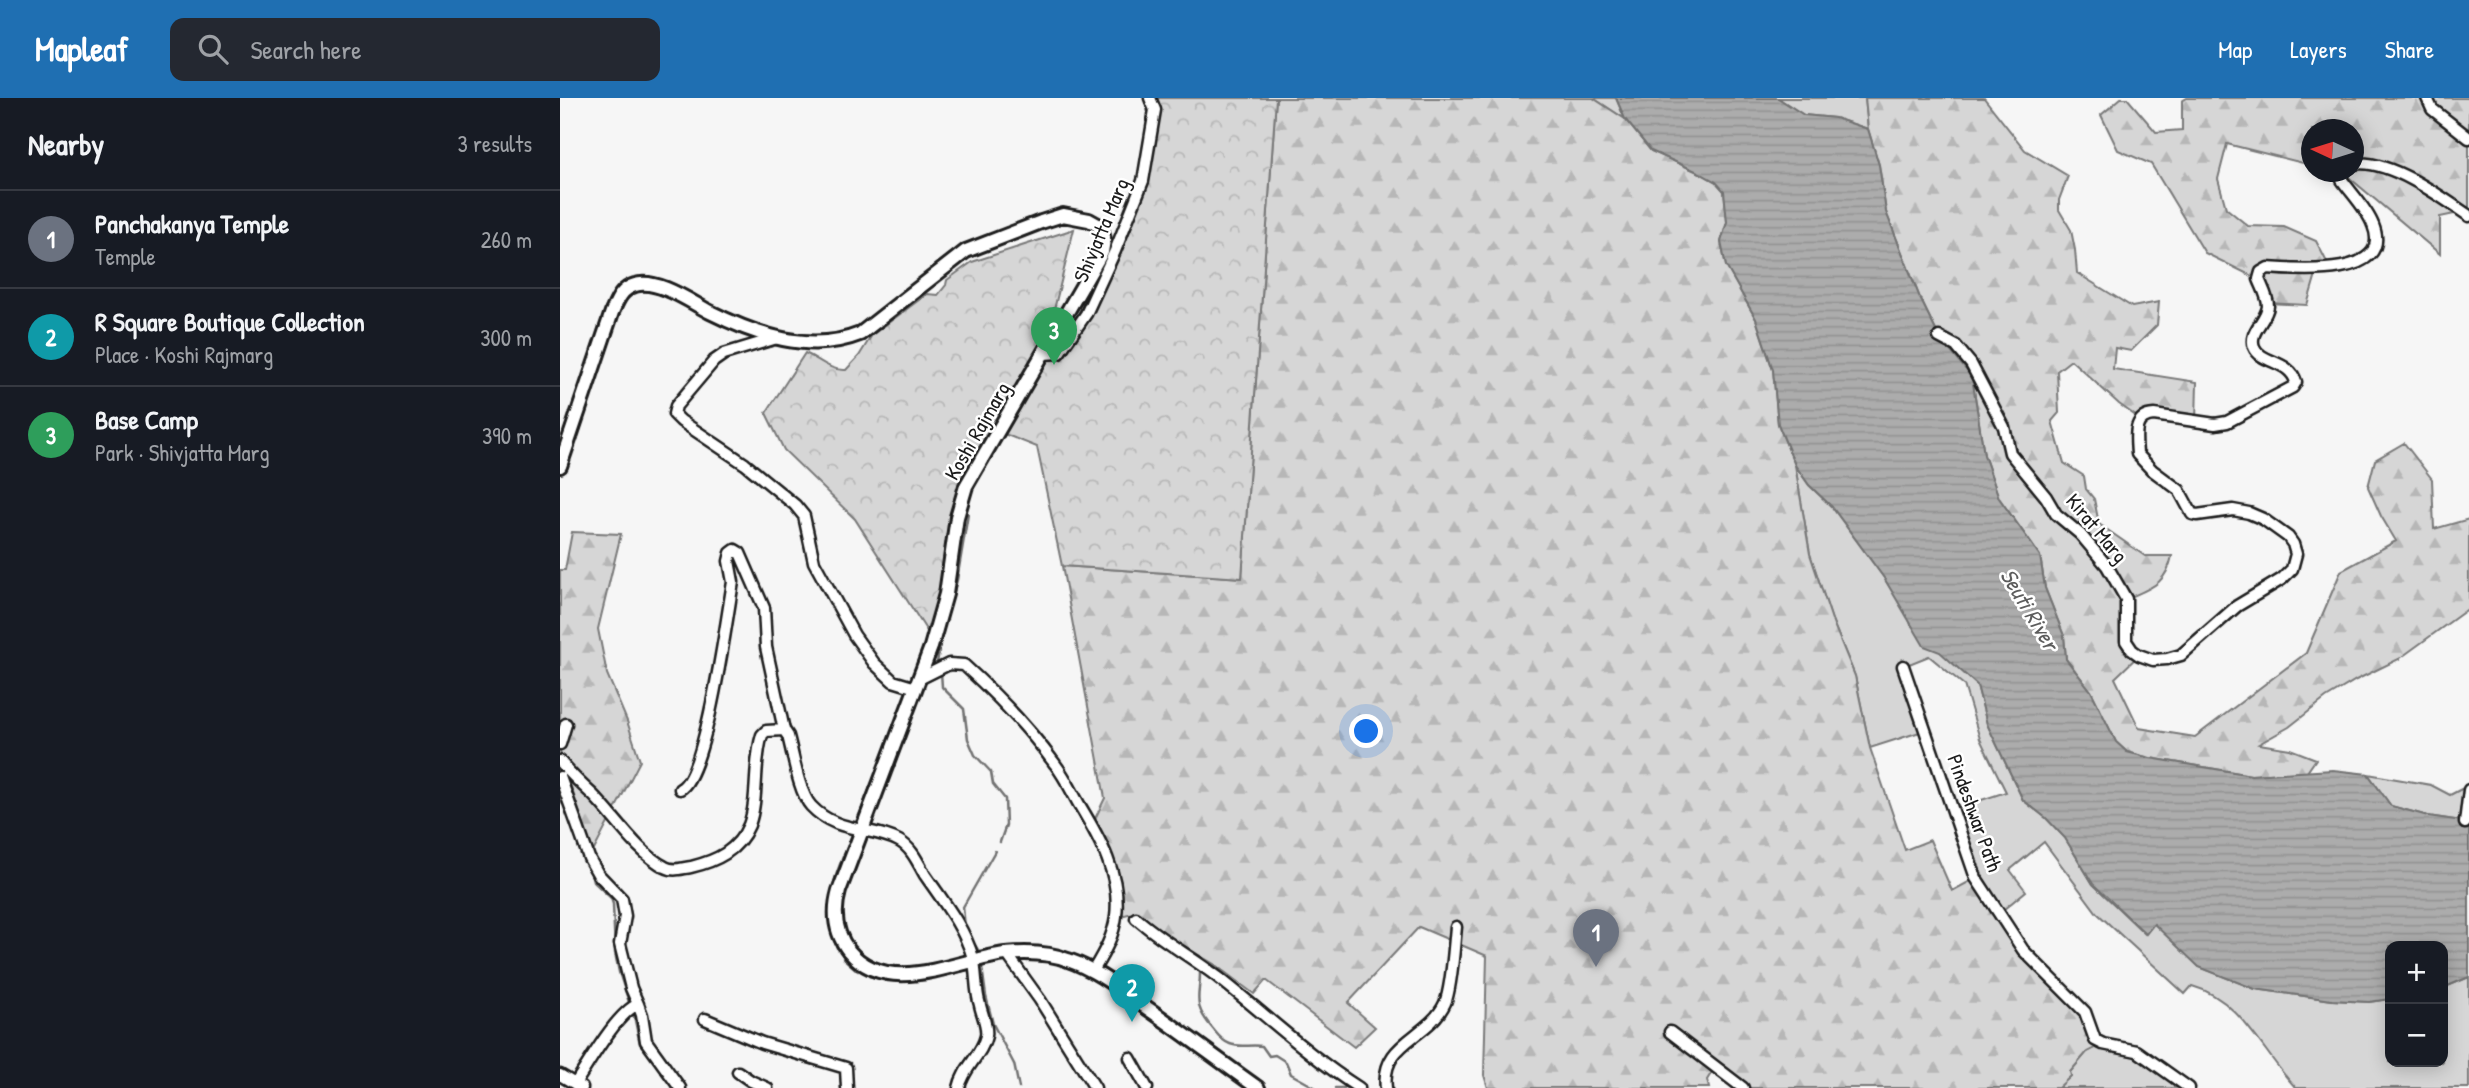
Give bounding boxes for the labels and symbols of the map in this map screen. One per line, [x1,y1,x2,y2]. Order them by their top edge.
north arrow [2301,119,2364,182]
street label: Shivjatta Marg [1066,174,1136,286]
pin: 3 [1031,307,1077,365]
street label: Koshi Rajmarg [937,377,1017,485]
street label: Kirat Marg [2059,487,2135,569]
water label: Seuti River [1994,562,2068,658]
your location [1349,714,1383,748]
street label: Pindeshwar Path [1940,750,2010,876]
pin: 1 [1573,909,1619,967]
pin: 2 [1109,964,1155,1022]

